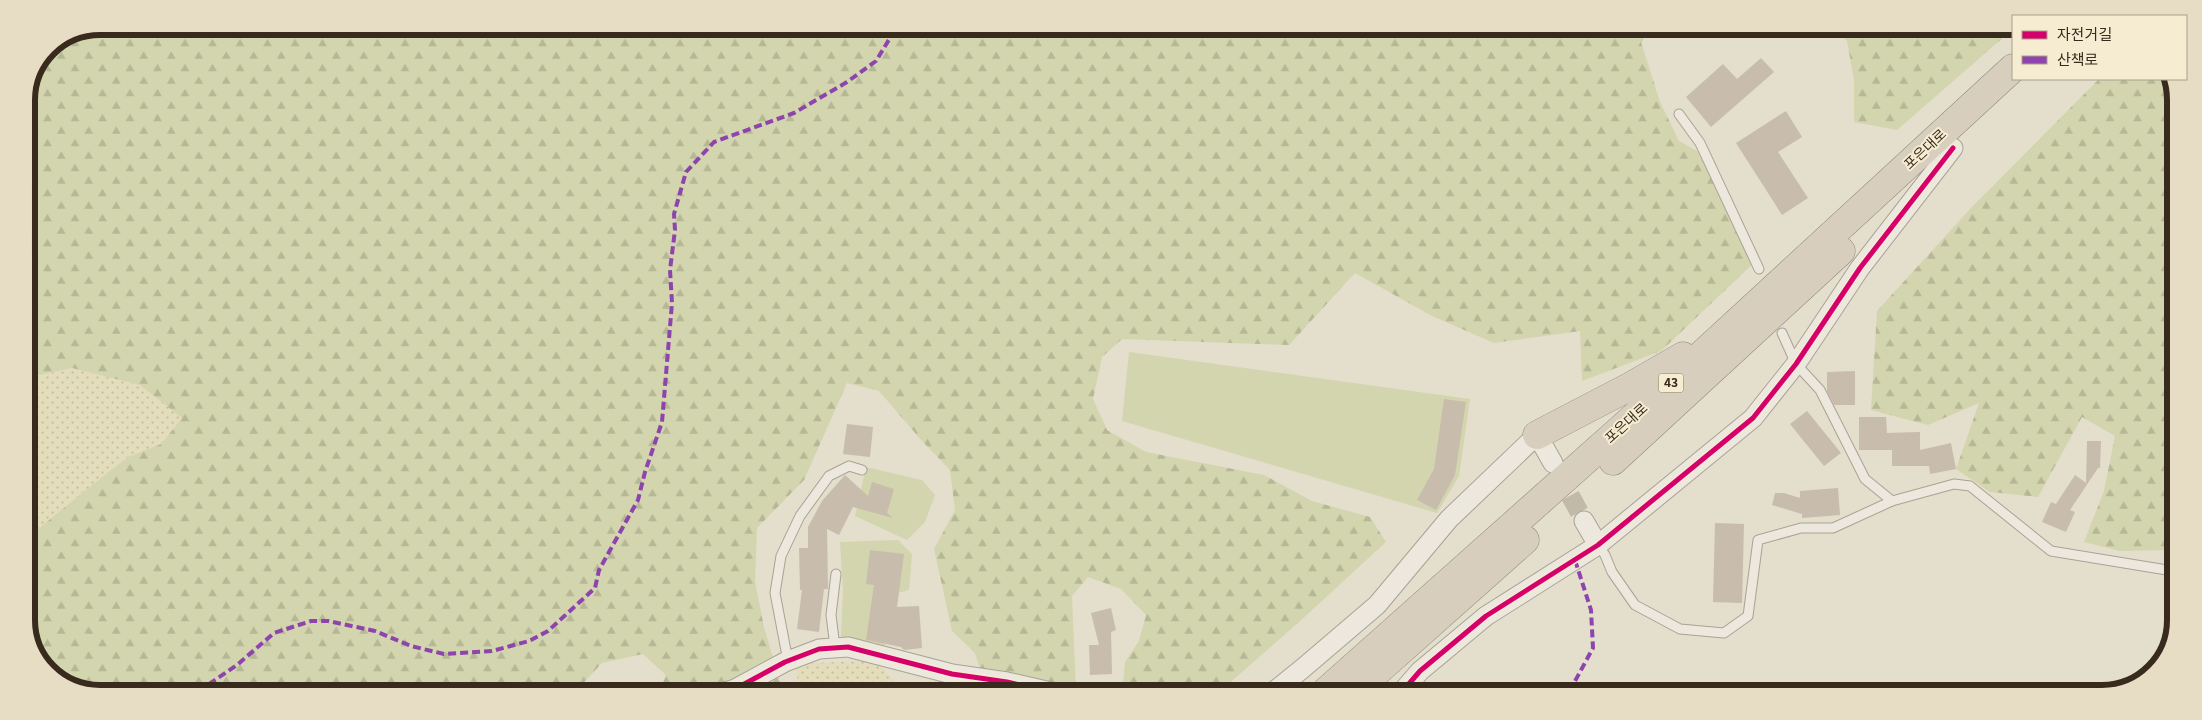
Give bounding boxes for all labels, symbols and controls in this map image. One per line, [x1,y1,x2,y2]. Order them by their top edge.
legend [2012,15,2187,80]
text: 자전거길 [2057,23,2112,44]
text: 산책로 [2057,48,2098,69]
street label: 포은대로 [1899,123,1950,173]
road number: 43 [1658,373,1684,392]
street label: 포은대로 [1599,398,1651,447]

